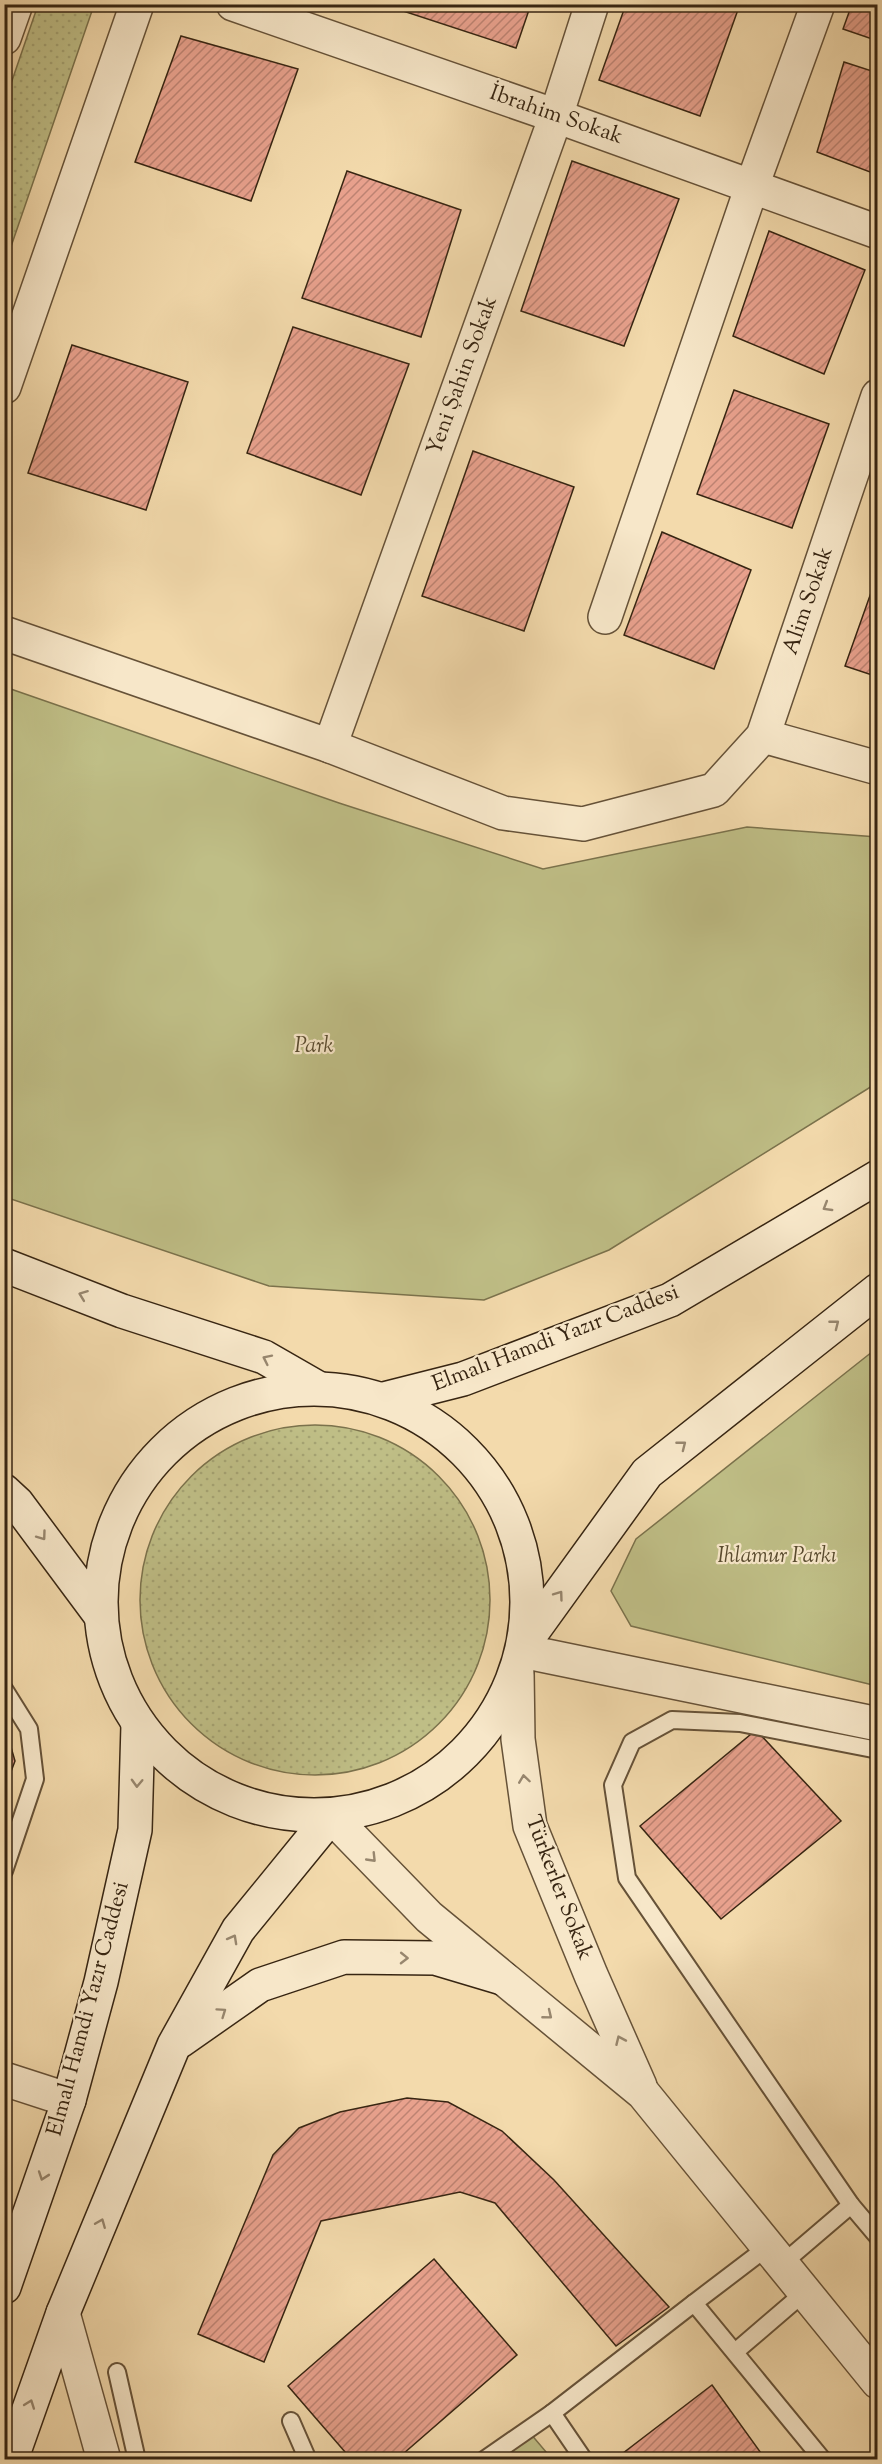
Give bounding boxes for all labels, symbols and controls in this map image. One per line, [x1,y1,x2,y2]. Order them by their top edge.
street label: İbrahim Sokak [485,78,627,154]
street label: Yeni Şahin Sokak [419,292,507,460]
street label: Alim Sokak [776,543,842,659]
park label: Park [294,1031,334,1063]
one-way arrow [823,1199,833,1211]
street label: Elmalı Hamdi Yazır Caddesi [428,1277,684,1401]
one-way arrow [79,1290,89,1303]
one-way arrow [828,1321,839,1332]
one-way arrow [263,1355,274,1367]
one-way arrow [675,1442,686,1453]
one-way arrow [34,1529,45,1540]
park label: Ihlamur Parkı [717,1541,837,1573]
one-way arrow [552,1590,563,1601]
one-way arrow [518,1775,530,1784]
one-way arrow [130,1779,143,1788]
street label: Türkerler Sokak [516,1811,600,1965]
one-way arrow [365,1852,376,1862]
street label: Elmalı Hamdi Yazır Caddesi [40,1878,138,2140]
one-way arrow [226,1935,237,1945]
one-way arrow [399,1951,408,1964]
one-way arrow [541,2007,552,2018]
one-way arrow [215,2008,226,2019]
one-way arrow [615,2035,627,2046]
one-way arrow [38,2170,50,2181]
one-way arrow [94,2218,106,2229]
one-way arrow [23,2400,36,2410]

